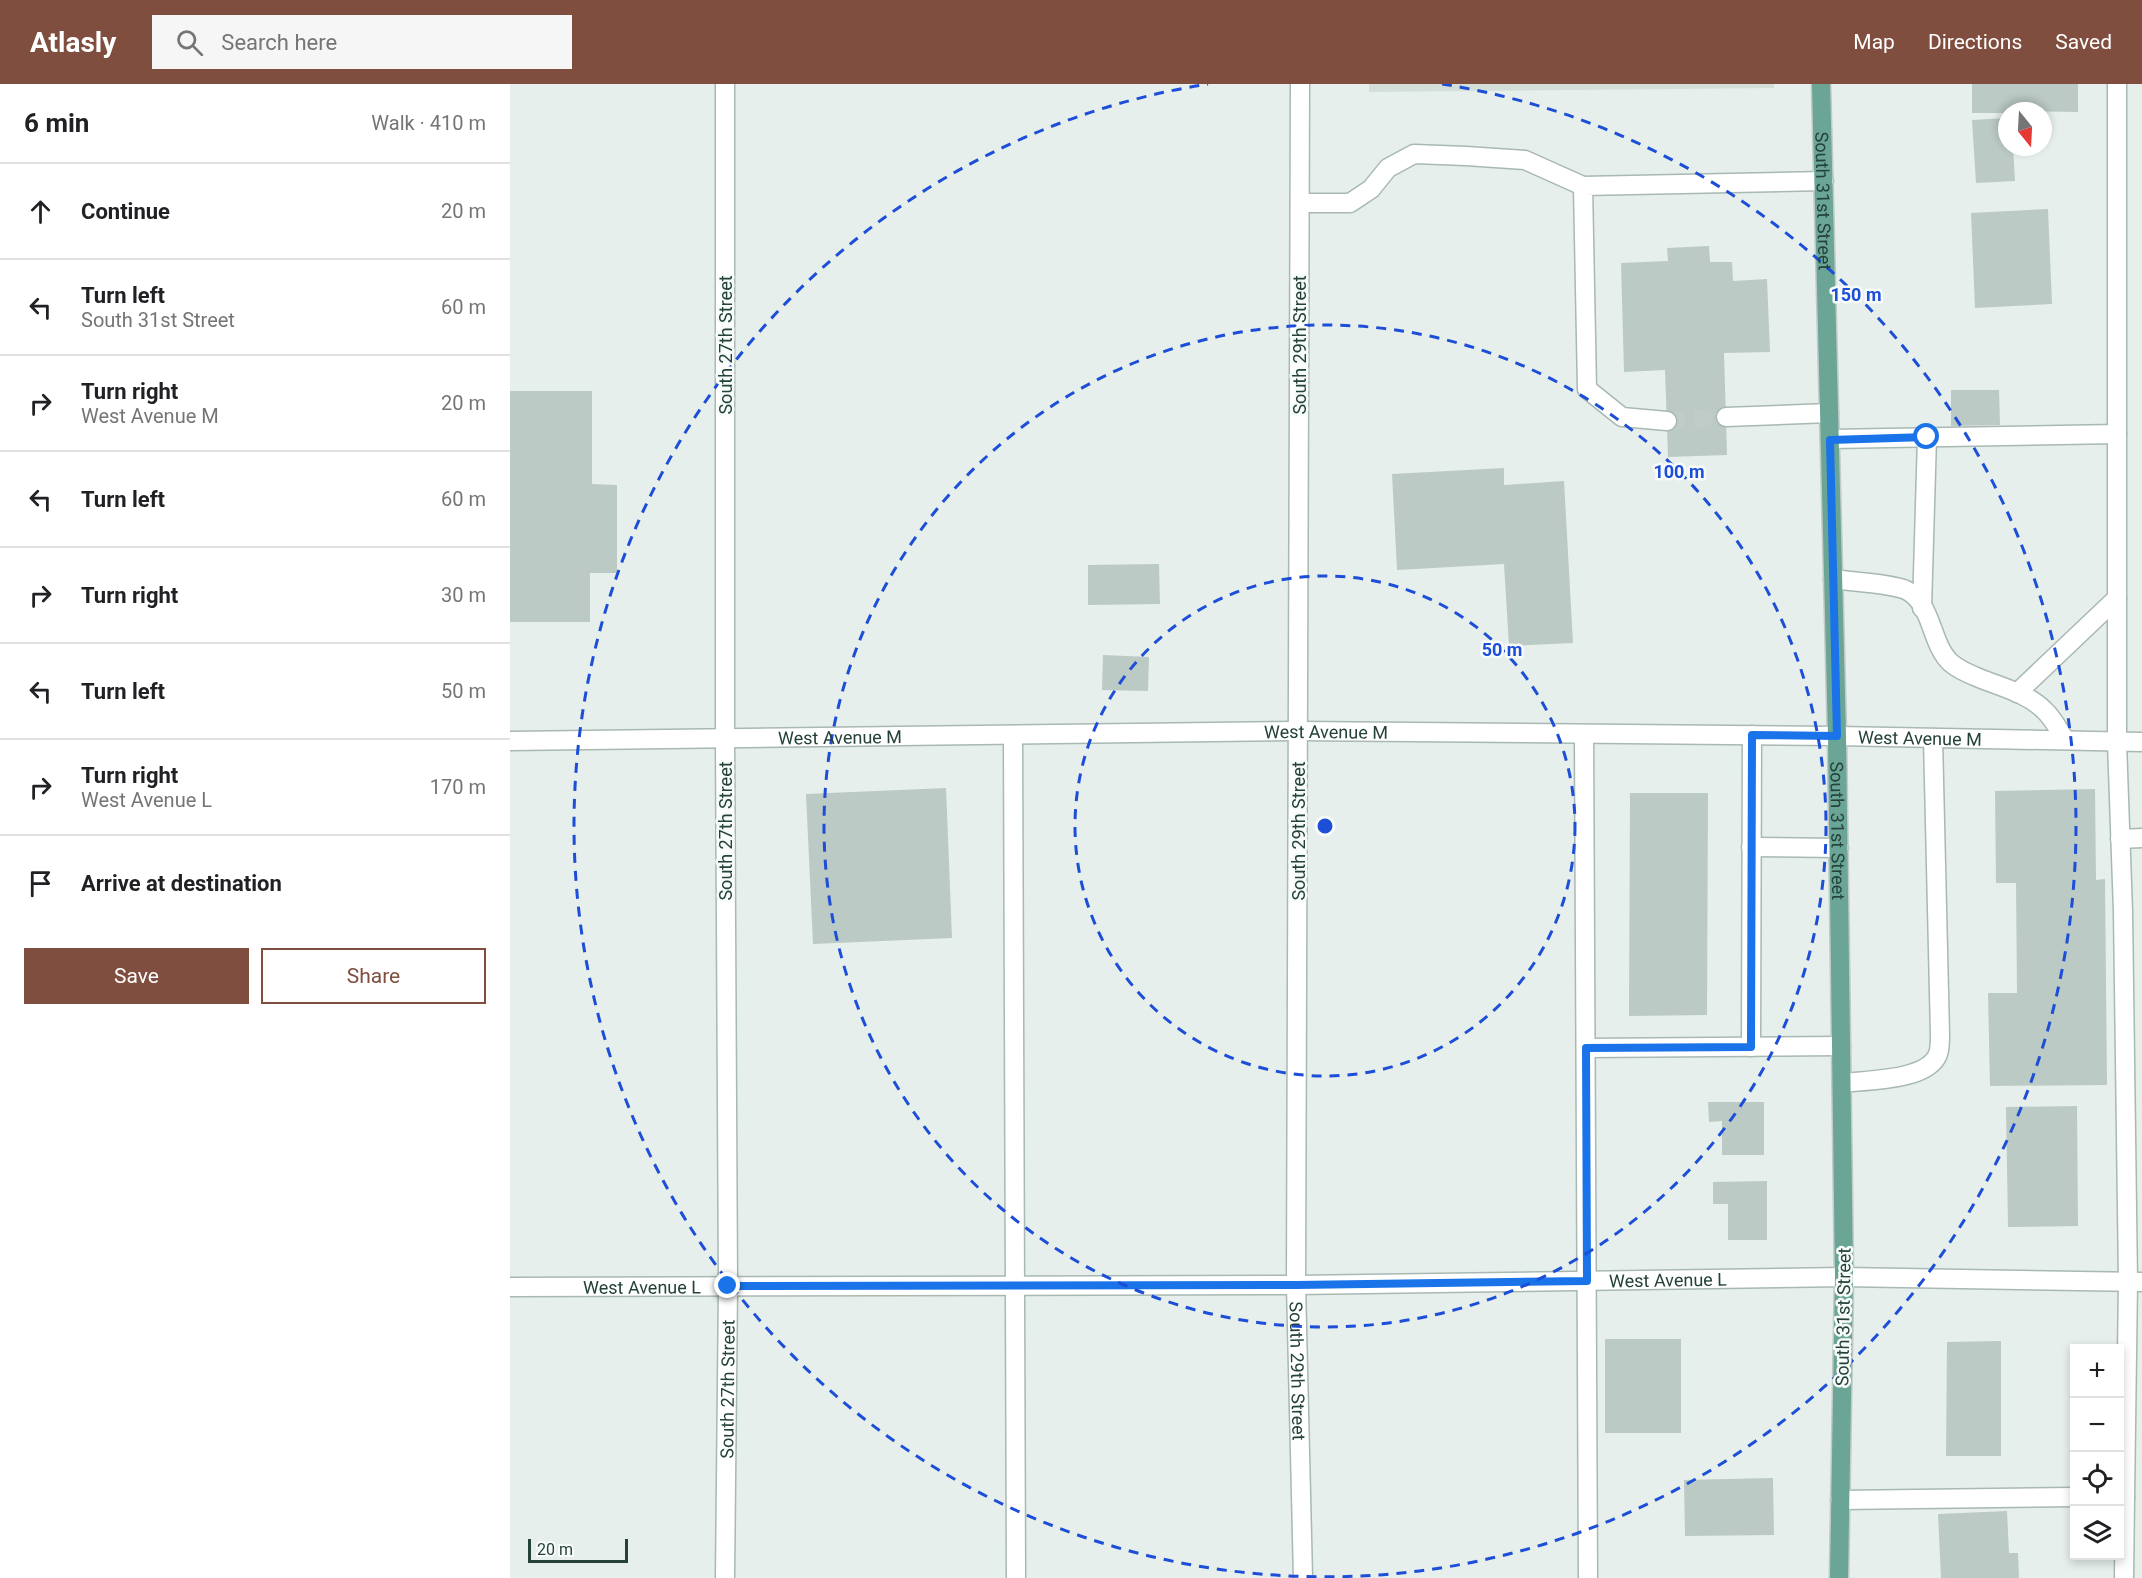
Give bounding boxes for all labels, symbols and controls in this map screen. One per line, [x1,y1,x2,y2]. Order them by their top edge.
search box [152,15,572,69]
text: Atlasly [30,26,116,59]
icon: search [173,26,206,59]
text: Search here [221,30,337,55]
text: Map [1853,30,1895,54]
text: Directions [1928,30,2022,54]
text: Saved [2055,30,2112,54]
north arrow [1998,102,2052,156]
text: 6 min [24,108,89,138]
text: Walk · 410 m [371,111,486,135]
street label: South 31st Street [1812,131,1836,271]
icon: ahead [24,195,57,228]
text: Continue [81,199,170,224]
text: 20 m [441,199,486,223]
street label: South 27th Street [715,275,736,415]
street label: South 29th Street [1289,275,1310,415]
text: Turn left [81,283,165,308]
text: 150 m [1830,284,1882,305]
icon: left [24,291,57,324]
text: 60 m [441,295,486,319]
text: South 31st Street [81,308,235,332]
text: Turn right [81,379,178,404]
icon: right [24,387,57,420]
text: 20 m [441,391,486,415]
text: West Avenue M [81,404,219,428]
route start [1913,423,1939,449]
text: 100 m [1653,461,1705,482]
icon: left [24,483,57,516]
text: Turn left [81,487,165,512]
text: 60 m [441,487,486,511]
icon: right [24,579,57,612]
text: Turn right [81,583,178,608]
text: 30 m [441,583,486,607]
text: 50 m [1482,639,1522,660]
icon: left [24,675,57,708]
text: Turn left [81,679,165,704]
text: 50 m [441,679,486,703]
street label: West Avenue M [1264,720,1388,742]
street label: West Avenue M [778,726,902,748]
street label: West Avenue M [1858,726,1982,749]
street label: South 27th Street [715,761,736,901]
street label: South 29th Street [1288,761,1309,901]
street label: South 31st Street [1827,761,1850,900]
text: Turn right [81,763,178,788]
icon: right [24,771,57,804]
text: 170 m [430,775,486,799]
text: West Avenue L [81,788,212,812]
centre of rings [1315,816,1335,836]
icon: arrive [24,867,57,900]
text: Arrive at destination [81,871,282,896]
button: Save [24,948,249,1004]
button: Share [261,948,486,1004]
street label: South 31st Street [1831,1247,1855,1386]
street label: West Avenue L [1609,1268,1727,1291]
route end [714,1272,740,1298]
street label: West Avenue L [583,1276,701,1297]
street label: South 29th Street [1286,1301,1310,1441]
street label: South 27th Street [716,1319,738,1459]
map controls [2070,1344,2124,1560]
button: + [2070,1344,2124,1398]
button: − [2070,1398,2124,1452]
button: locate [2070,1452,2124,1506]
button: layers [2070,1506,2124,1560]
scale bar [528,1536,628,1564]
text: 20 m [537,1540,573,1559]

